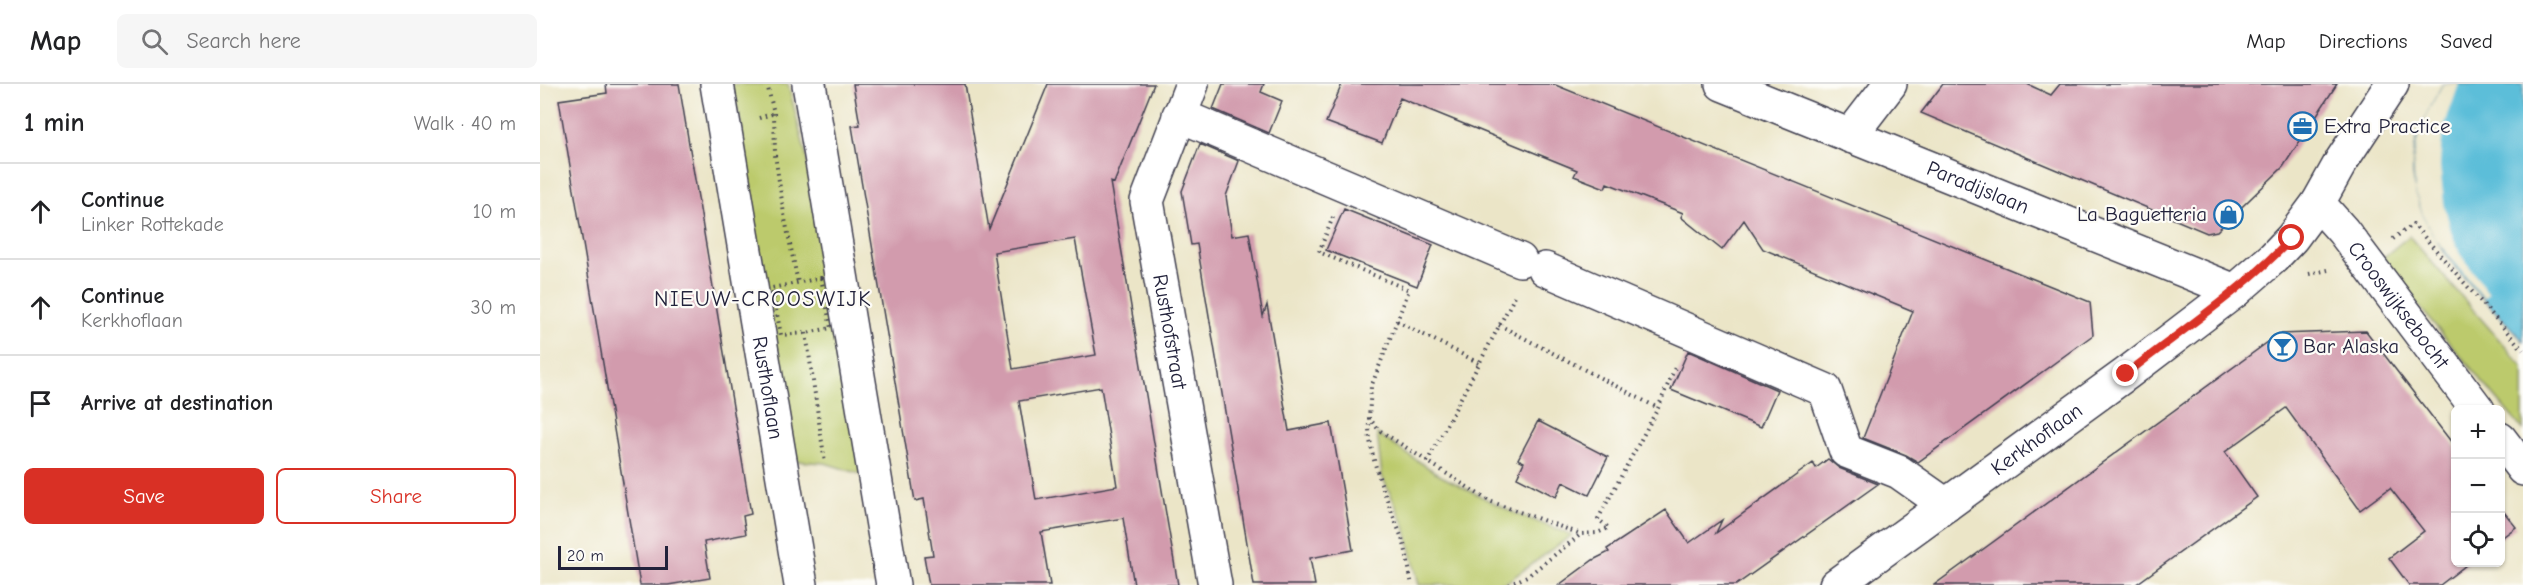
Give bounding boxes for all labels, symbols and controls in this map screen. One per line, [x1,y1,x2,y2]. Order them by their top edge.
search box [117,14,537,68]
text: Map [30,25,81,57]
icon: search [138,25,171,58]
text: Search here [186,28,301,54]
text: Map [2246,29,2286,53]
text: Directions [2319,29,2408,53]
text: Saved [2441,29,2493,53]
text: 1 min [24,108,85,138]
office icon: Extra Practice [2287,110,2319,142]
text: Walk · 40 m [414,112,516,135]
place label: Extra Practice [2324,114,2450,138]
street label: Paradijslaan [1923,156,2033,219]
text: Continue [81,187,164,213]
icon: ahead [24,195,57,228]
shop icon: La Baguetteria [2212,198,2244,230]
text: 10 m [473,200,516,223]
place label: La Baguetteria [2077,202,2207,226]
text: Linker Rottekade [81,213,224,236]
route start [2278,224,2304,250]
street label: Crooswijksebocht [2343,236,2455,374]
street label: Rusthofstraat [1148,272,1192,392]
text: Continue [81,283,164,309]
district label: NIEUW-CROOSWIJK [654,286,872,312]
icon: ahead [24,291,57,324]
text: 30 m [470,296,516,319]
text: Kerkhoflaan [81,309,183,332]
bar icon: Bar Alaska [2266,330,2298,362]
street label: Rusthoflaan [747,334,788,441]
place label: Bar Alaska [2303,334,2399,358]
route end [2112,360,2138,386]
icon: arrive [24,387,57,420]
text: Arrive at destination [81,390,273,416]
street label: Kerkhoflaan [1986,398,2087,480]
map controls [2451,405,2505,567]
button: + [2451,405,2505,459]
button: − [2451,459,2505,513]
button: Save [24,468,264,524]
button: Share [276,468,516,524]
button: locate [2451,513,2505,567]
scale bar [558,543,668,570]
text: 20 m [567,547,604,565]

